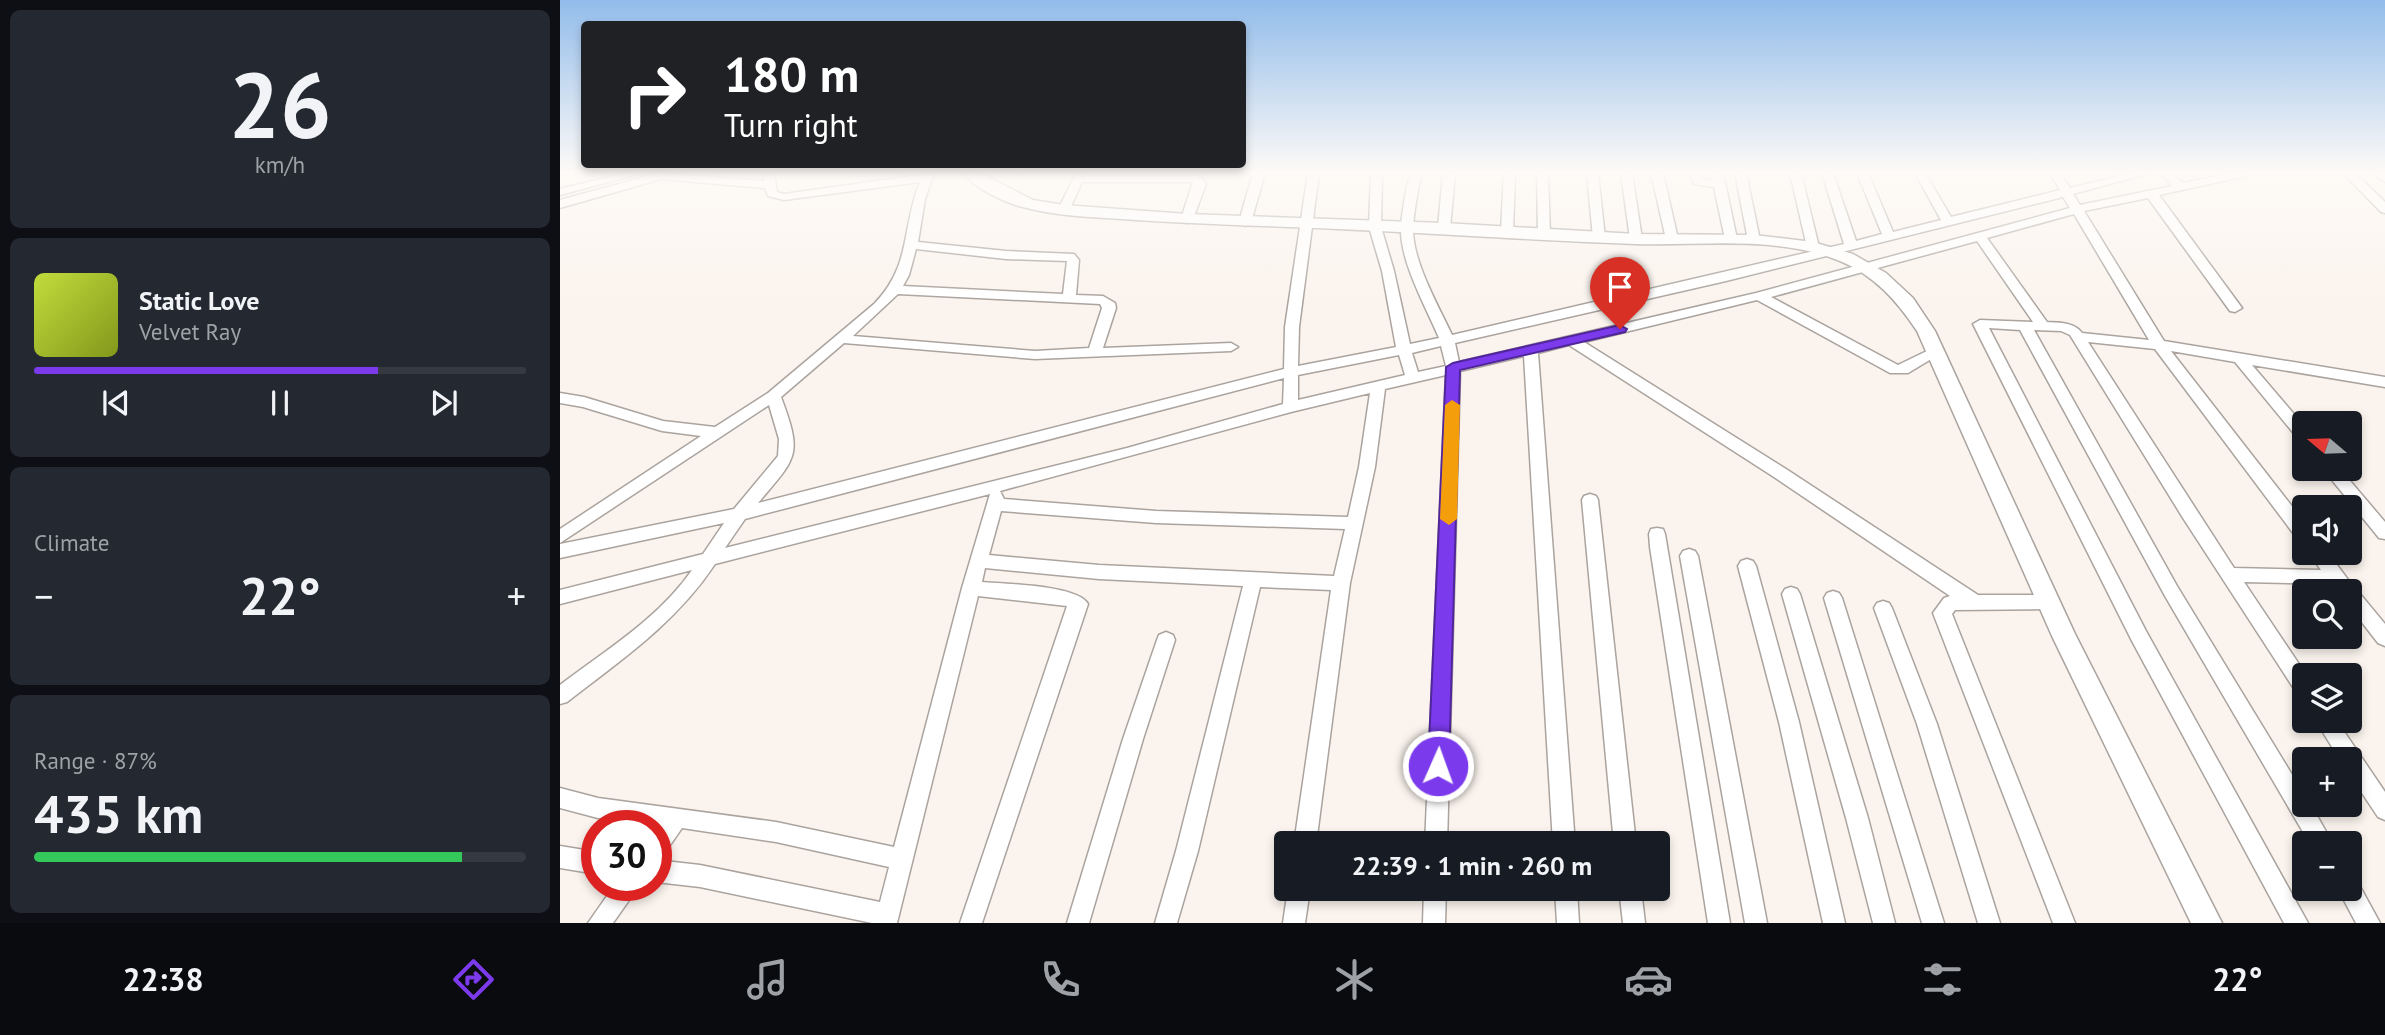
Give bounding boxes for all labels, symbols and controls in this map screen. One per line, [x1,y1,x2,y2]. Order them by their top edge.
text: 180 m [724,42,859,106]
text: 26 [228,45,332,163]
icon: right [609,49,700,140]
text: Turn right [724,104,858,146]
text: km/h [255,150,305,179]
pin [1590,257,1650,329]
icon: arrive [1601,268,1639,306]
text: Static Love [139,284,260,317]
text: Velvet Ray [139,317,241,346]
icon: previous [97,384,135,422]
icon: pause [261,384,299,422]
icon: next [425,384,463,422]
north arrow [2292,411,2362,481]
map controls [2292,411,2362,901]
button: sound [2292,495,2362,565]
text: Climate [34,528,109,557]
text: 22° [239,562,321,629]
text: − [34,571,53,620]
text: + [507,571,526,620]
button: search [2292,579,2362,649]
button: layers [2292,663,2362,733]
position arrow [1401,729,1475,803]
text: Range · 87% [34,746,157,775]
button: + [2292,747,2362,817]
text: 435 km [34,780,203,847]
speed limit sign: 30 [581,810,672,901]
button: − [2292,831,2362,901]
text: 22:39 · 1 min · 260 m [1352,849,1592,882]
icon: directions [449,955,498,1004]
icon: music [743,955,792,1004]
icon: phone [1036,955,1085,1004]
icon: climate [1330,955,1379,1004]
icon: car [1624,955,1673,1004]
icon: filters [1918,955,1967,1004]
text: 22:38 [122,958,204,1000]
text: 22° [2212,958,2263,1000]

